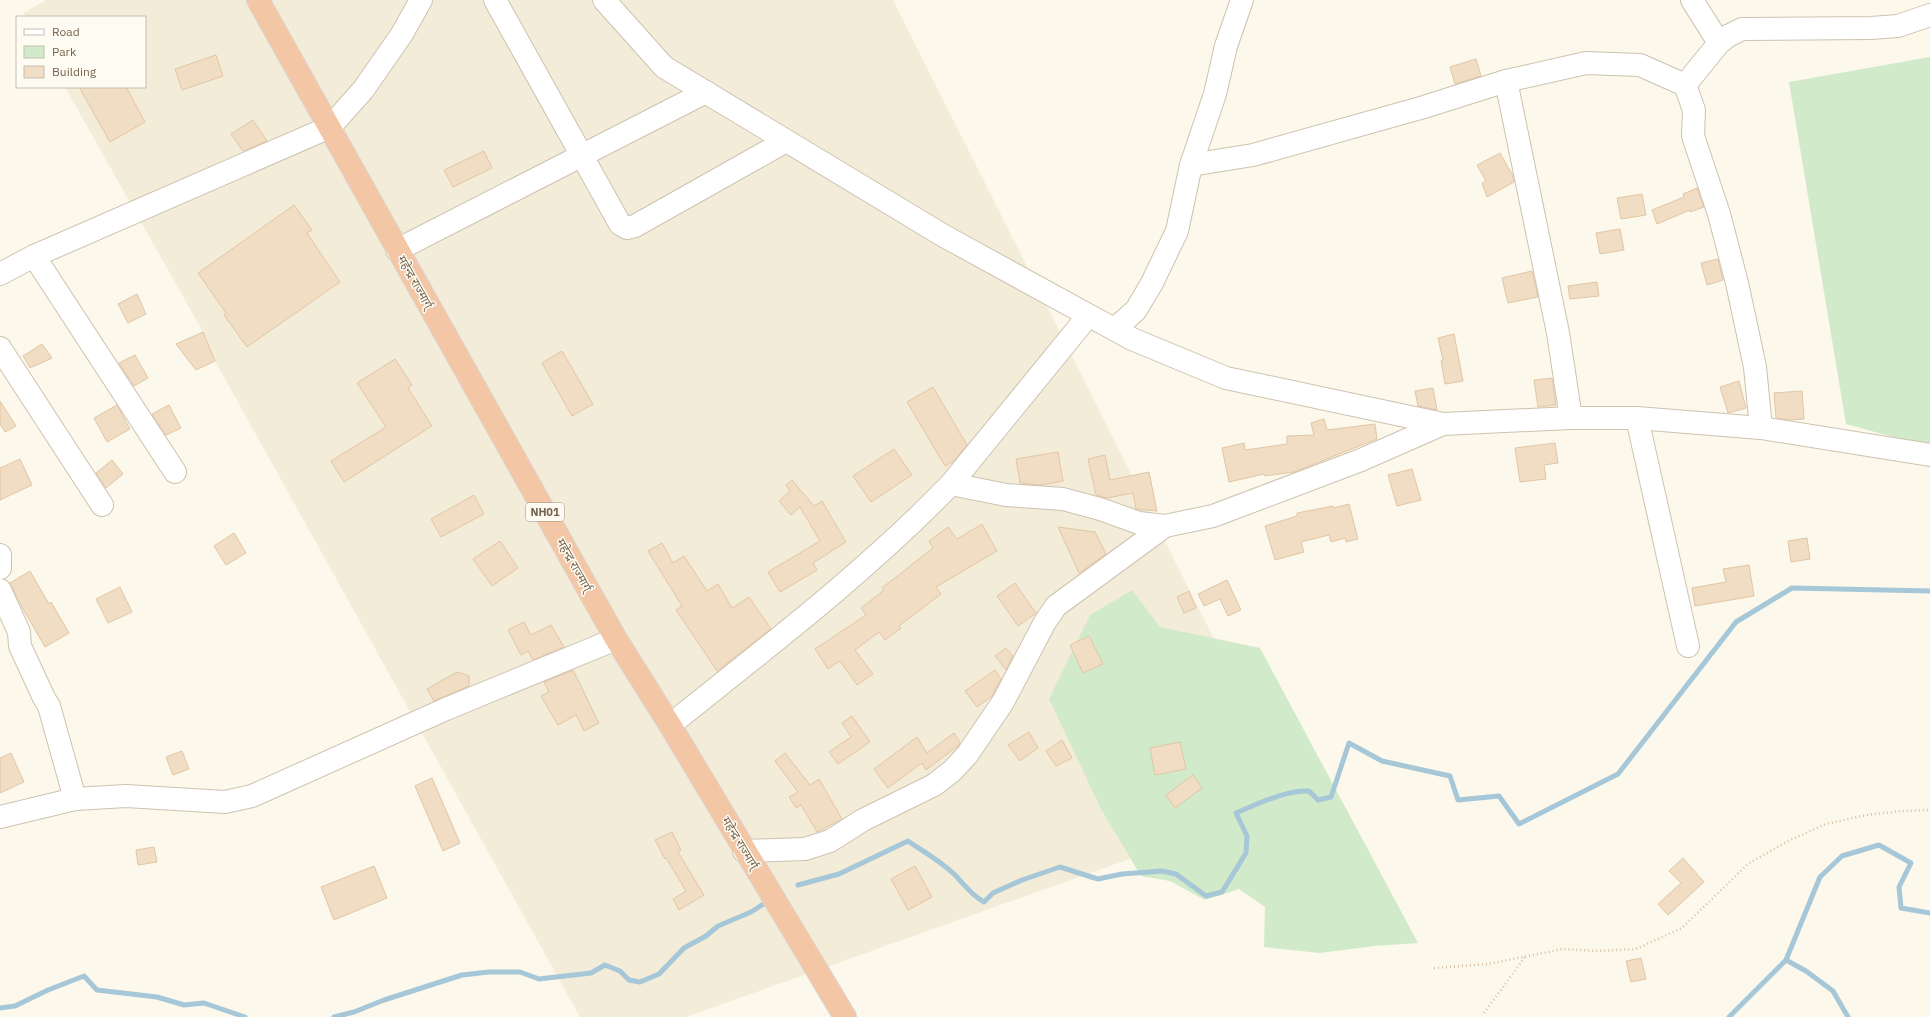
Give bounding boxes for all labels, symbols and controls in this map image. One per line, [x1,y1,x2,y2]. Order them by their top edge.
legend [16,16,146,88]
text: Road [52,24,80,39]
text: Park [52,44,77,59]
text: Building [52,64,97,79]
street label: महेन्द्र राज्मार्ग् [395,253,437,313]
road number: NH01 [526,503,564,521]
street label: महेन्द्र राज्मार्ग् [554,536,596,596]
street label: महेन्द्र राज्मार्ग् [719,814,763,873]

